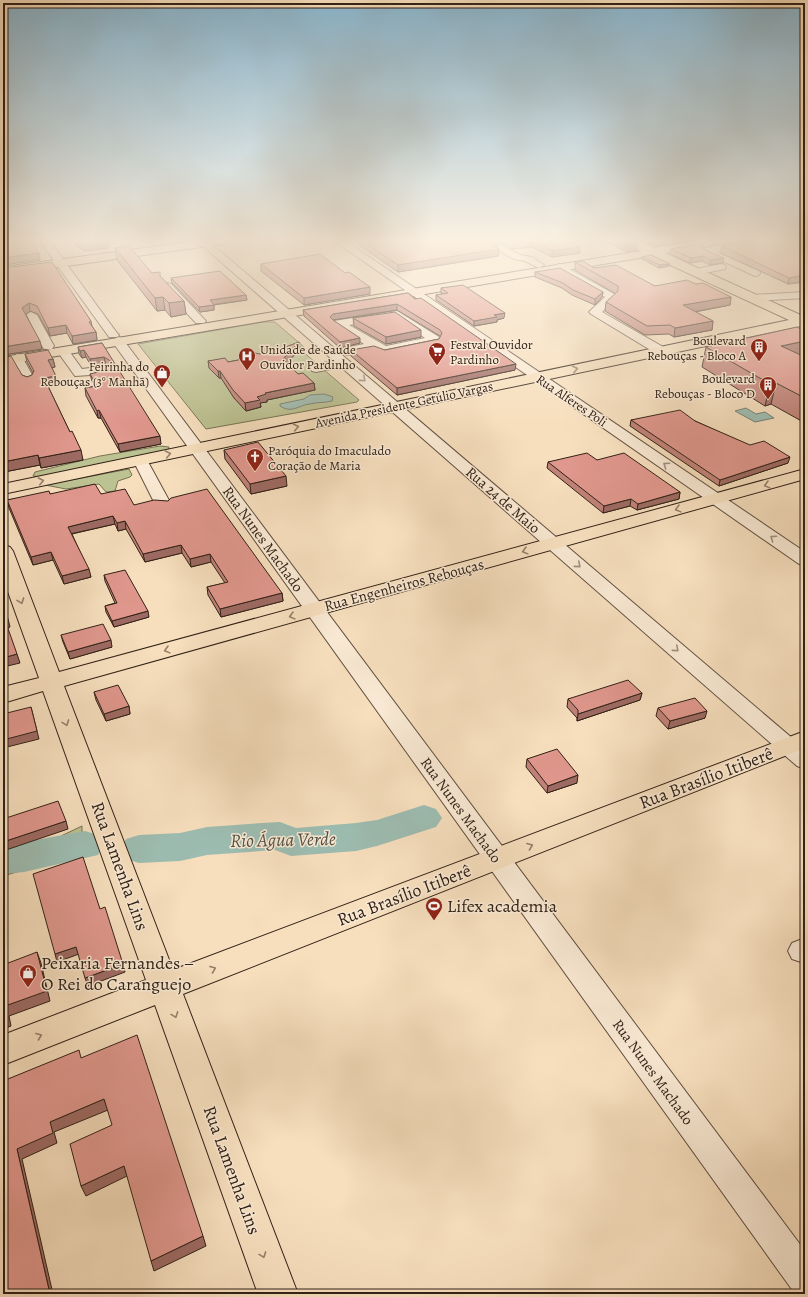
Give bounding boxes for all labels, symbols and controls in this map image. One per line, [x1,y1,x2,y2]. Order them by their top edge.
place label: Boulevard Rebouças - Bloco A [647,332,746,364]
place label: Festval Ouvidor Pardinho [450,336,533,368]
building icon: Boulevard Rebouças - Bloco A [749,337,769,362]
place label: Unidade de Saúde Ouvidor Pardinho [260,341,356,373]
supermarket icon: Festval Ouvidor Pardinho [427,341,447,366]
hospital icon: Unidade de Saúde Ouvidor Pardinho [237,346,257,371]
place label: Feirinha do Rebouças (3° Manhã) [40,358,149,390]
shop icon: Feirinha do Rebouças (3° Manhã) [152,363,172,388]
one-way arrow [572,365,579,373]
street label: Rua Alferes Poli [533,370,611,431]
place label: Boulevard Rebouças - Bloco D [654,370,755,402]
one-way arrow [358,374,365,381]
building icon: Boulevard Rebouças - Bloco D [758,375,778,400]
street label: Avenida Presidente Getúlio Vargas [313,377,495,432]
one-way arrow [292,424,299,432]
place label: Paróquia do Imaculado Coração de Maria [268,442,391,474]
church icon: Paróquia do Imaculado Coração de Maria [245,447,265,472]
one-way arrow [165,450,172,459]
street label: Rua 24 de Maio [461,462,545,538]
one-way arrow [663,463,670,470]
one-way arrow [38,477,44,485]
one-way arrow [764,480,771,488]
street label: Rua Nunes Machado [218,482,308,596]
one-way arrow [674,504,681,513]
one-way arrow [770,535,777,543]
one-way arrow [522,546,529,555]
street label: Rua Engenheiros Rebouças [322,554,486,616]
one-way arrow [573,560,580,567]
one-way arrow [17,597,25,604]
one-way arrow [289,611,295,619]
one-way arrow [164,645,171,654]
one-way arrow [671,645,679,652]
one-way arrow [62,719,70,726]
street label: Rua Brasílio Itiberê [636,741,776,815]
street label: Rua Nunes Machado [416,753,506,867]
street label: Rua Lamenha Lins [86,798,154,934]
water label: Rio Água Verde [230,826,336,854]
one-way arrow [525,843,533,851]
street label: Rua Brasílio Itiberê [334,858,474,932]
place label: Lifex academia [447,894,558,918]
sports icon: Lifex academia [424,896,444,921]
place label: Peixaria Fernandes – O Rei do Caranguejo [41,951,194,996]
shop icon: Peixaria Fernandes – O Rei do Caranguejo [18,963,38,988]
one-way arrow [209,965,216,973]
one-way arrow [170,1012,178,1019]
street label: Rua Nunes Machado [608,1015,698,1129]
one-way arrow [36,1033,43,1041]
street label: Rua Lamenha Lins [198,1102,266,1238]
one-way arrow [259,1252,267,1259]

